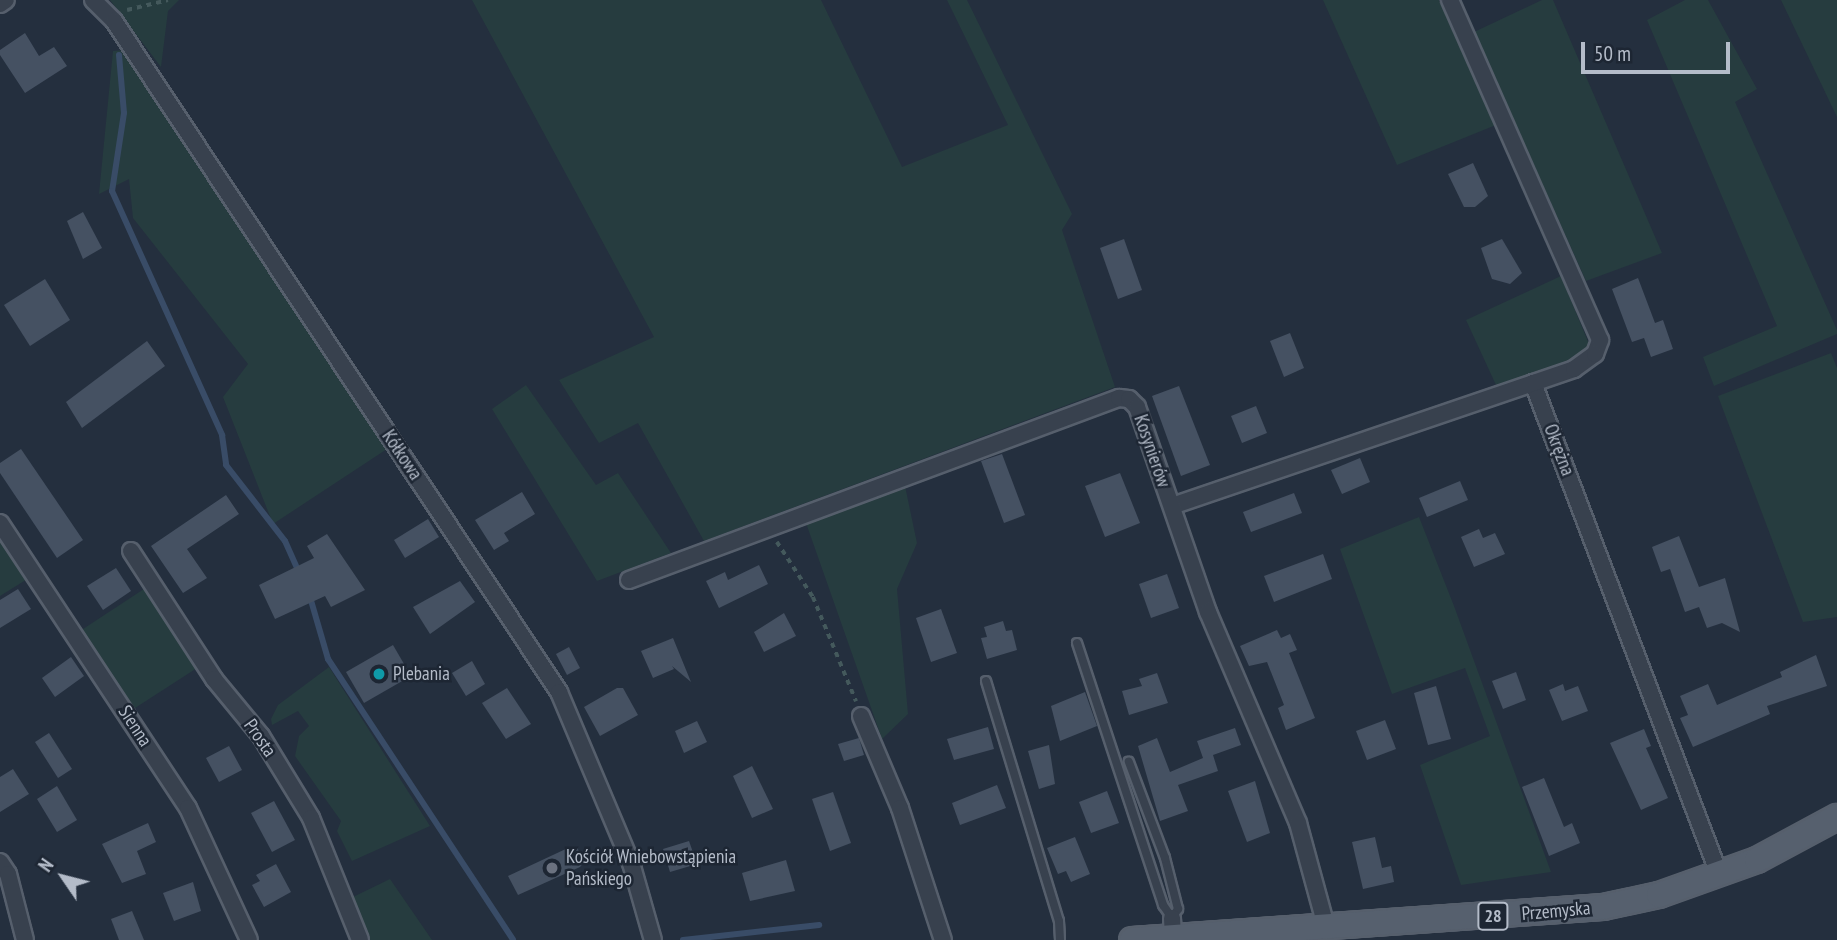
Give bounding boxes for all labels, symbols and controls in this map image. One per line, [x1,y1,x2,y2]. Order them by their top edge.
scale bar [1585,28,1734,72]
text: 50 m [1594,40,1631,67]
street label: Kosynierów [1129,412,1175,490]
street label: Okrężna [1539,421,1579,479]
street label: Kółkowa [377,426,427,484]
place label: Plebania [393,663,450,685]
marker: Plebania [371,666,387,682]
street label: Sienna [113,701,157,751]
street label: Prosta [239,715,281,761]
north arrow [28,842,98,912]
place label: Kościół Wniebowstąpienia Pańskiego [566,846,736,890]
text: N [33,854,59,876]
marker: Kościół Wniebowstąpienia Pańskiego [544,860,560,876]
street label: Przemyska [1521,897,1591,925]
road number: 28 [1477,902,1509,931]

